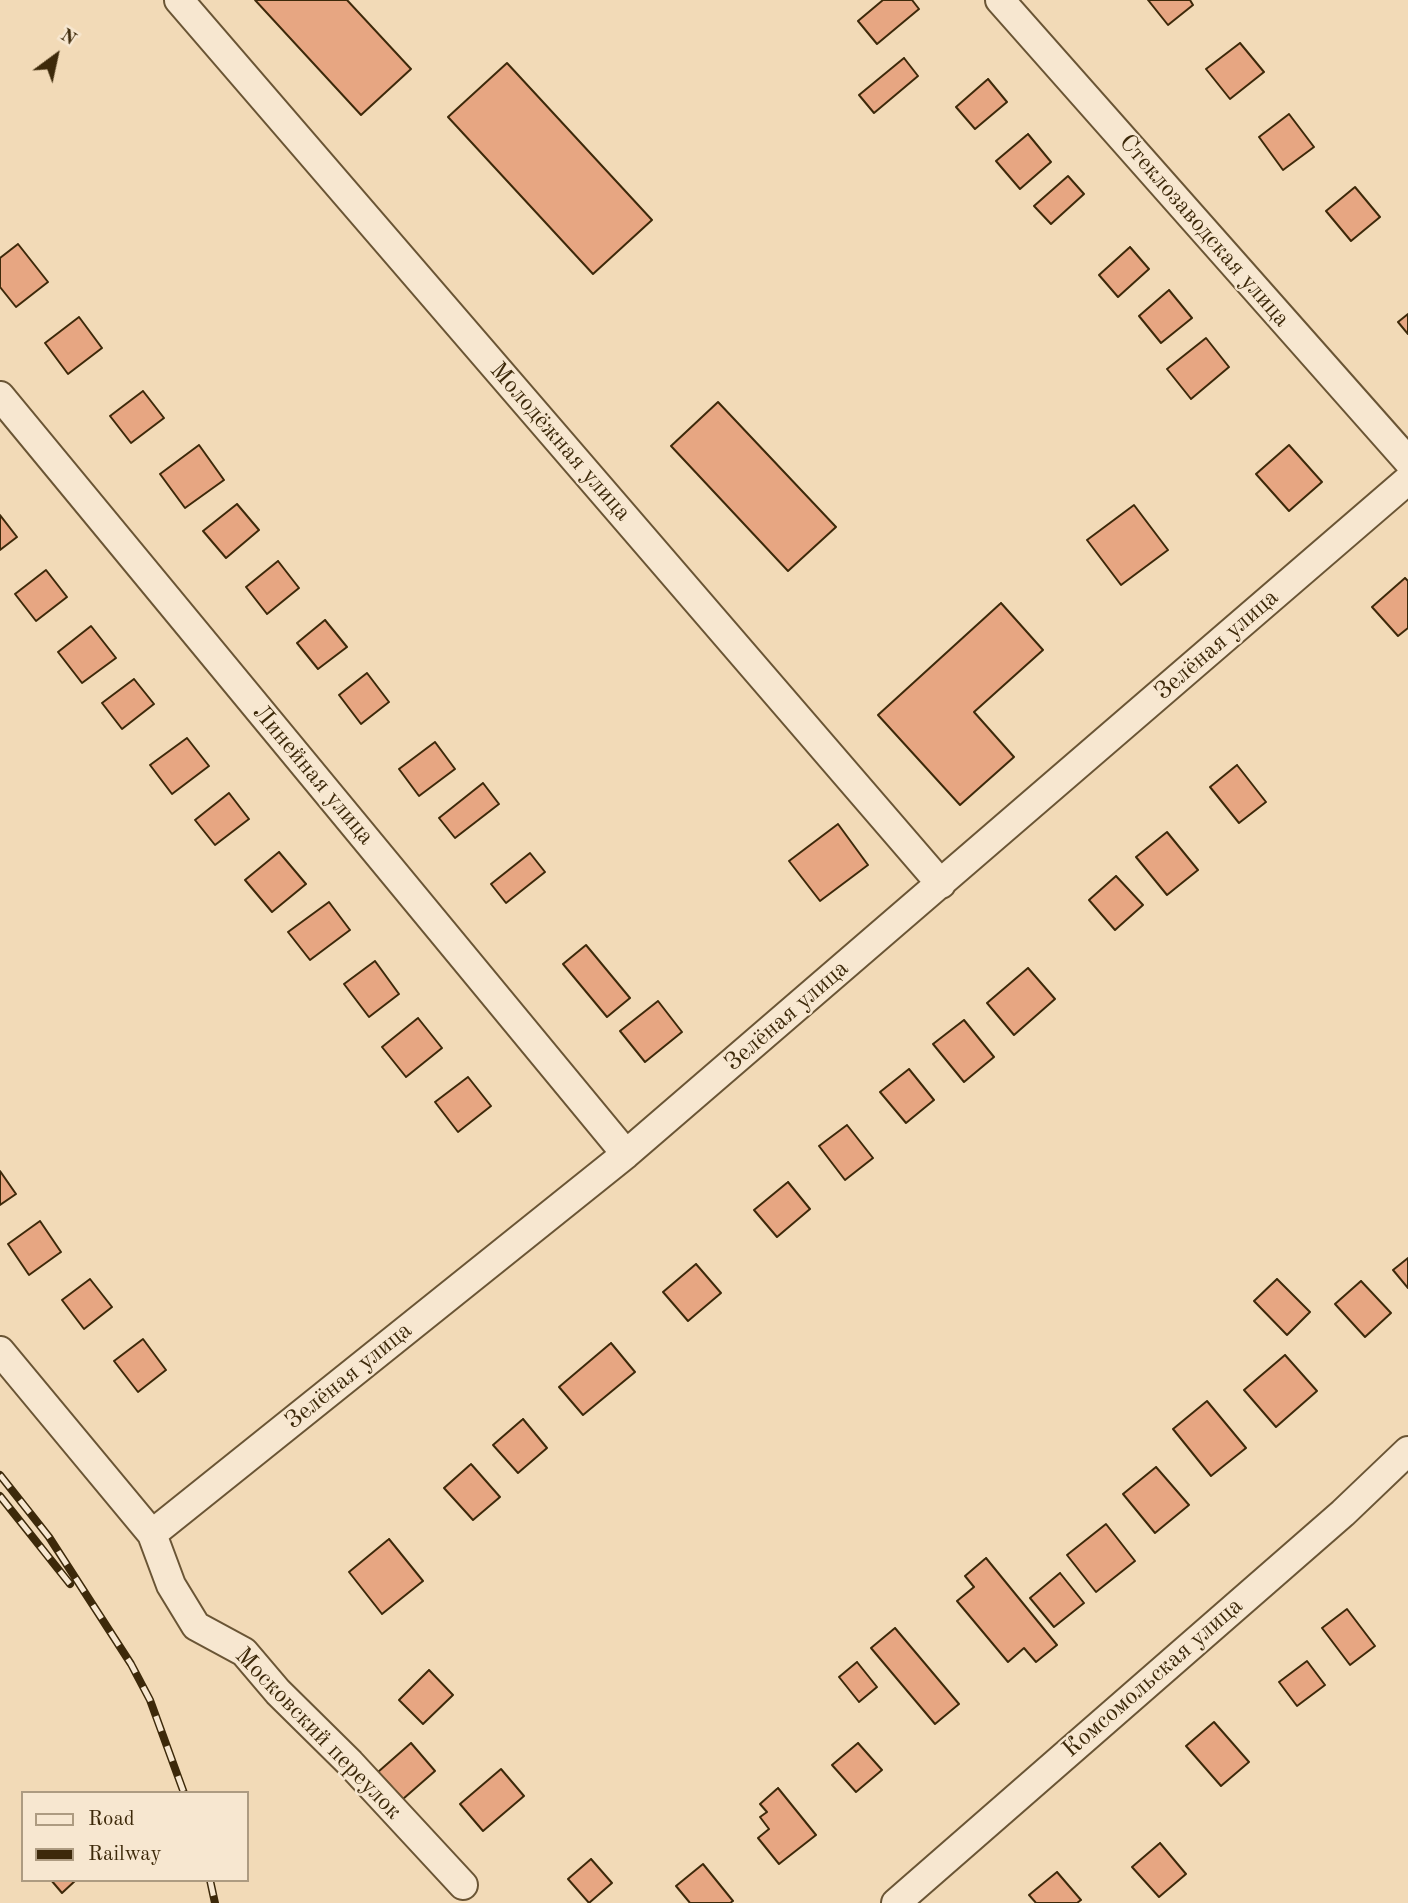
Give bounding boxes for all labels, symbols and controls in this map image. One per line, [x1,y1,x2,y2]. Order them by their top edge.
north arrow [21,21,91,91]
text: N [56,26,79,50]
street label: Стеклозаводская улица [1112,129,1296,333]
street label: Молодёжная улица [483,357,637,527]
street label: Зелёная улица [1149,583,1285,707]
street label: Линейная улица [246,699,380,851]
street label: Зелёная улица [719,954,855,1078]
street label: Зелёная улица [280,1316,418,1436]
street label: Комсомольская улица [1057,1592,1249,1764]
street label: Московский переулок [228,1642,408,1826]
legend [21,1791,248,1882]
text: Road [88,1809,135,1830]
text: Railway [88,1844,162,1865]

